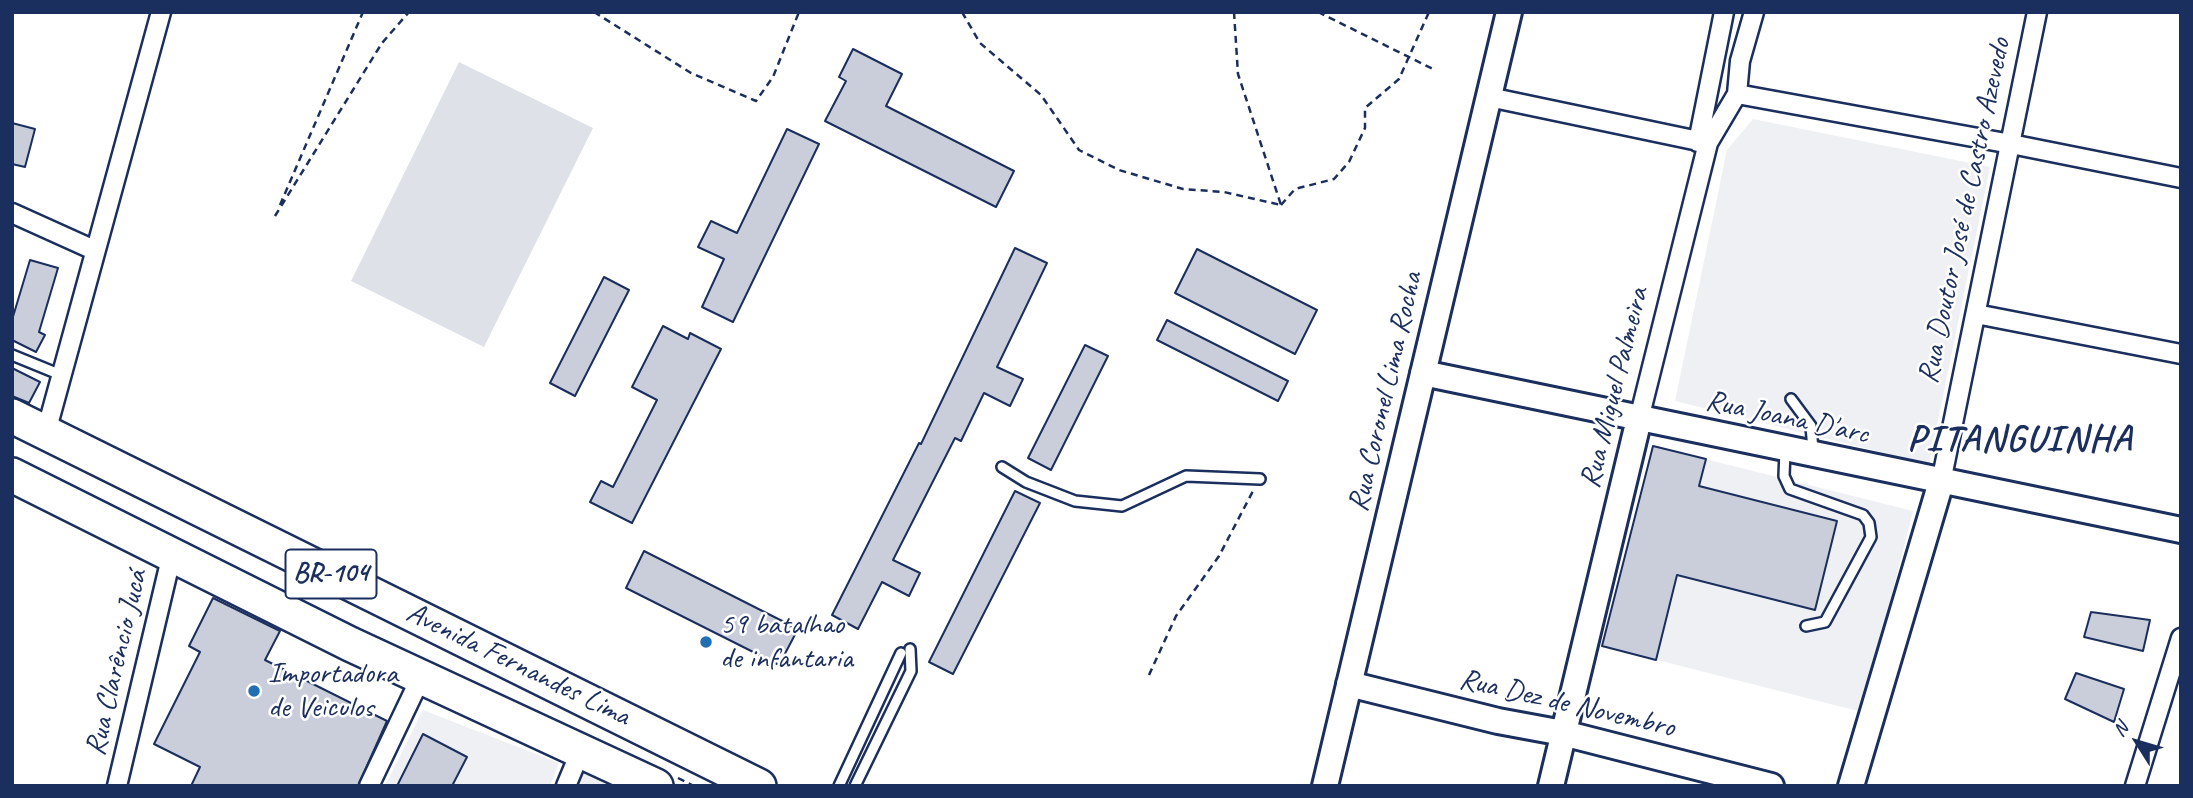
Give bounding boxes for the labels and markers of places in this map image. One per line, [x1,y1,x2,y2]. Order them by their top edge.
place label: 59 batalhao de infantaria [720,607,853,678]
marker: 59 batalhao de infantaria [698,634,714,650]
place label: Importadora de Veiculos [268,656,398,726]
marker: Importadora de Veiculos [246,683,262,699]

